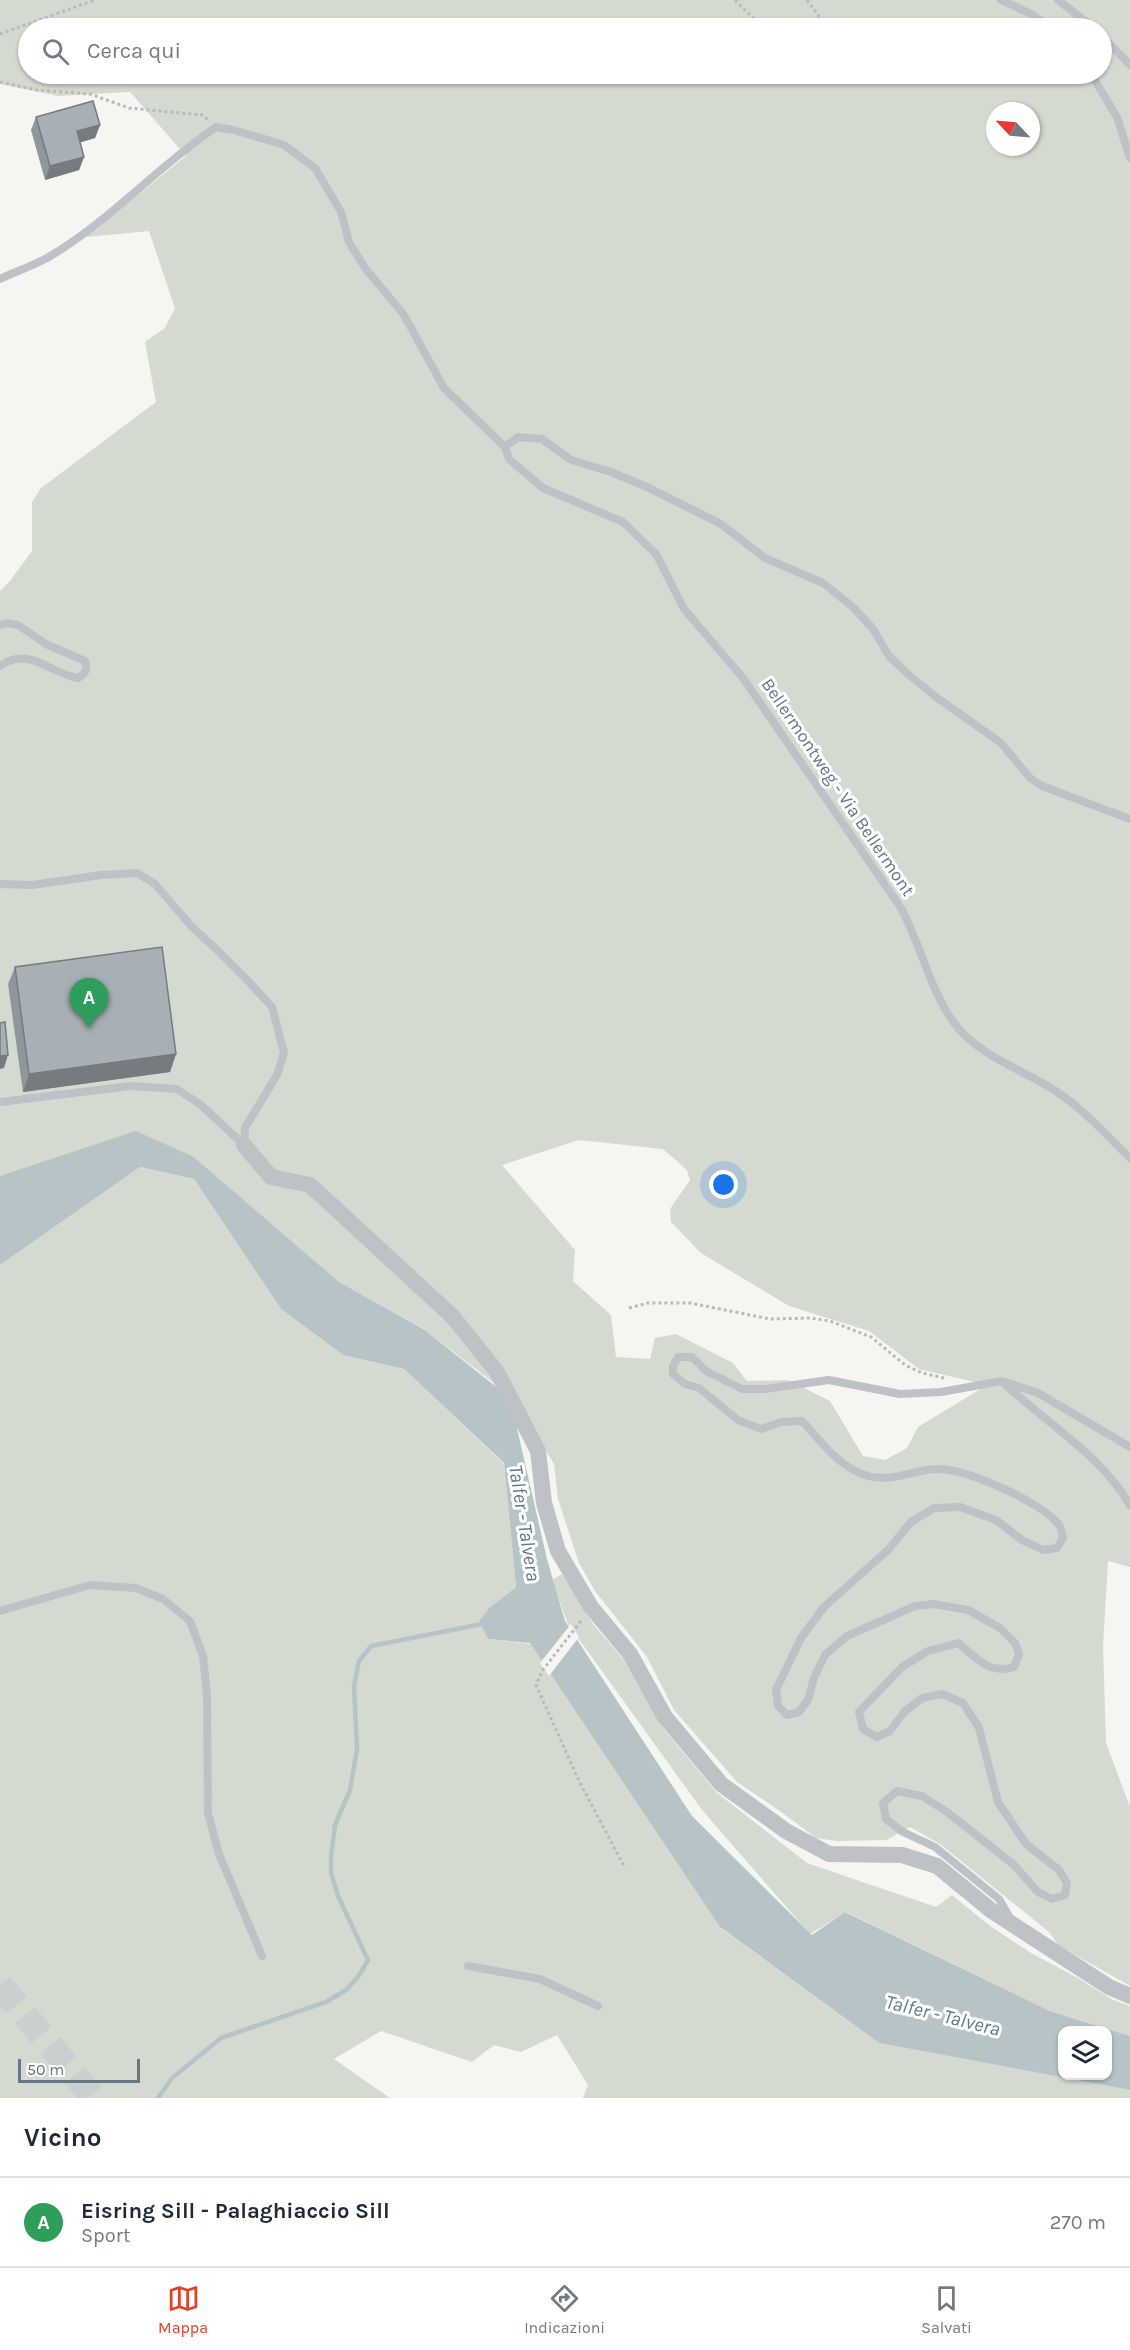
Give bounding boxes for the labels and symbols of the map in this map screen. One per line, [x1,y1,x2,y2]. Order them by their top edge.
north arrow [986,102,1040,156]
street label: Bellermontweg - Via Bellermont [757,674,919,900]
pin: A [70,978,109,1028]
your location [709,1170,738,1199]
water label: Talfer - Talvera [504,1463,545,1583]
water label: Talfer - Talvera [883,1990,1003,2041]
scale bar [18,2056,140,2084]

